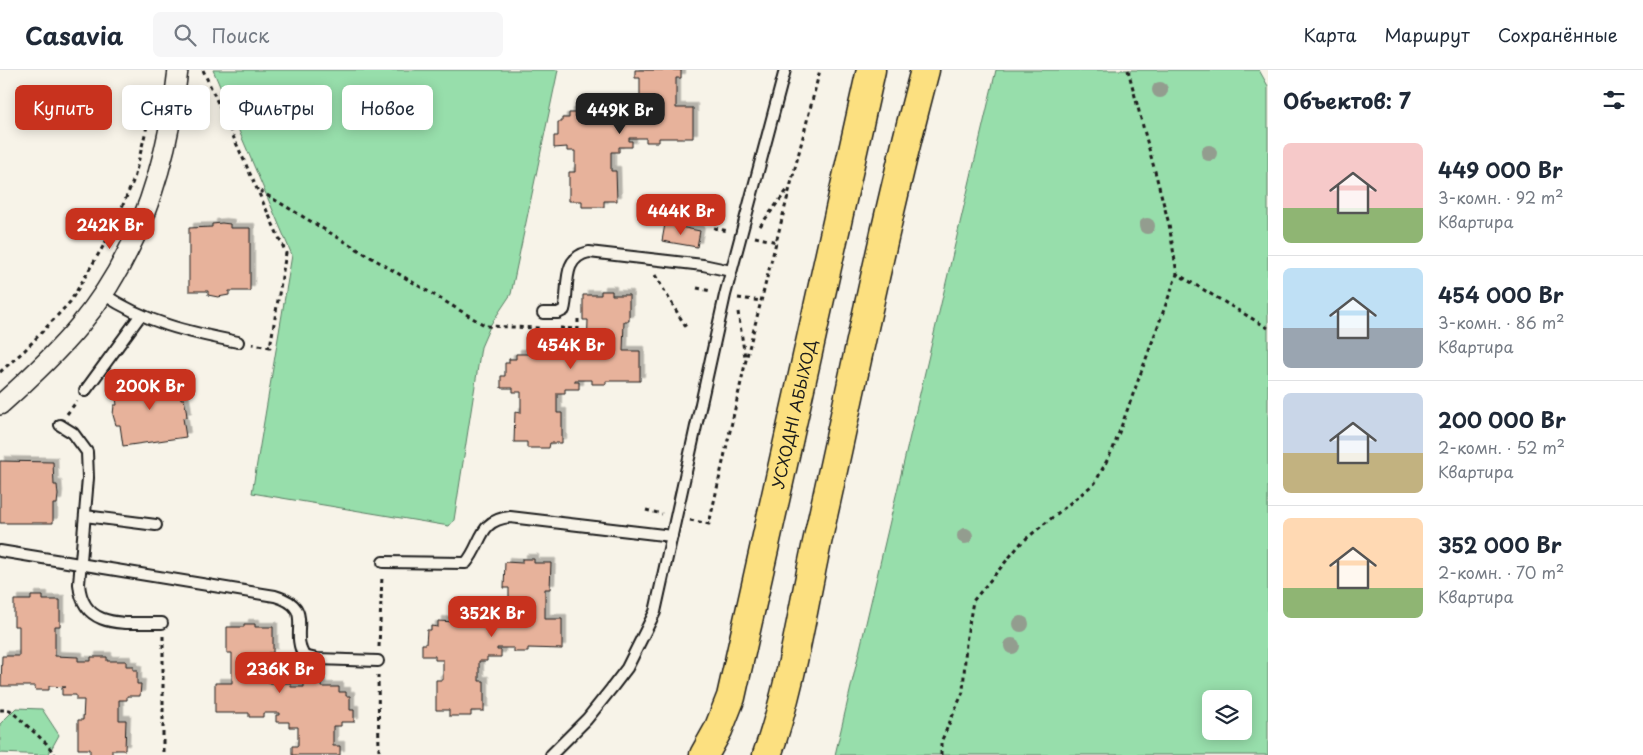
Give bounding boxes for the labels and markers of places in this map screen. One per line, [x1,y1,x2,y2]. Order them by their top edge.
pin: 449K Br [574,92,666,135]
pin: 444K Br [635,194,727,236]
pin: 242K Br [64,208,156,250]
pin: 454K Br [525,328,617,370]
pin: 200K Br [104,368,196,411]
pin: 352K Br [446,596,538,638]
pin: 236K Br [234,652,326,694]

